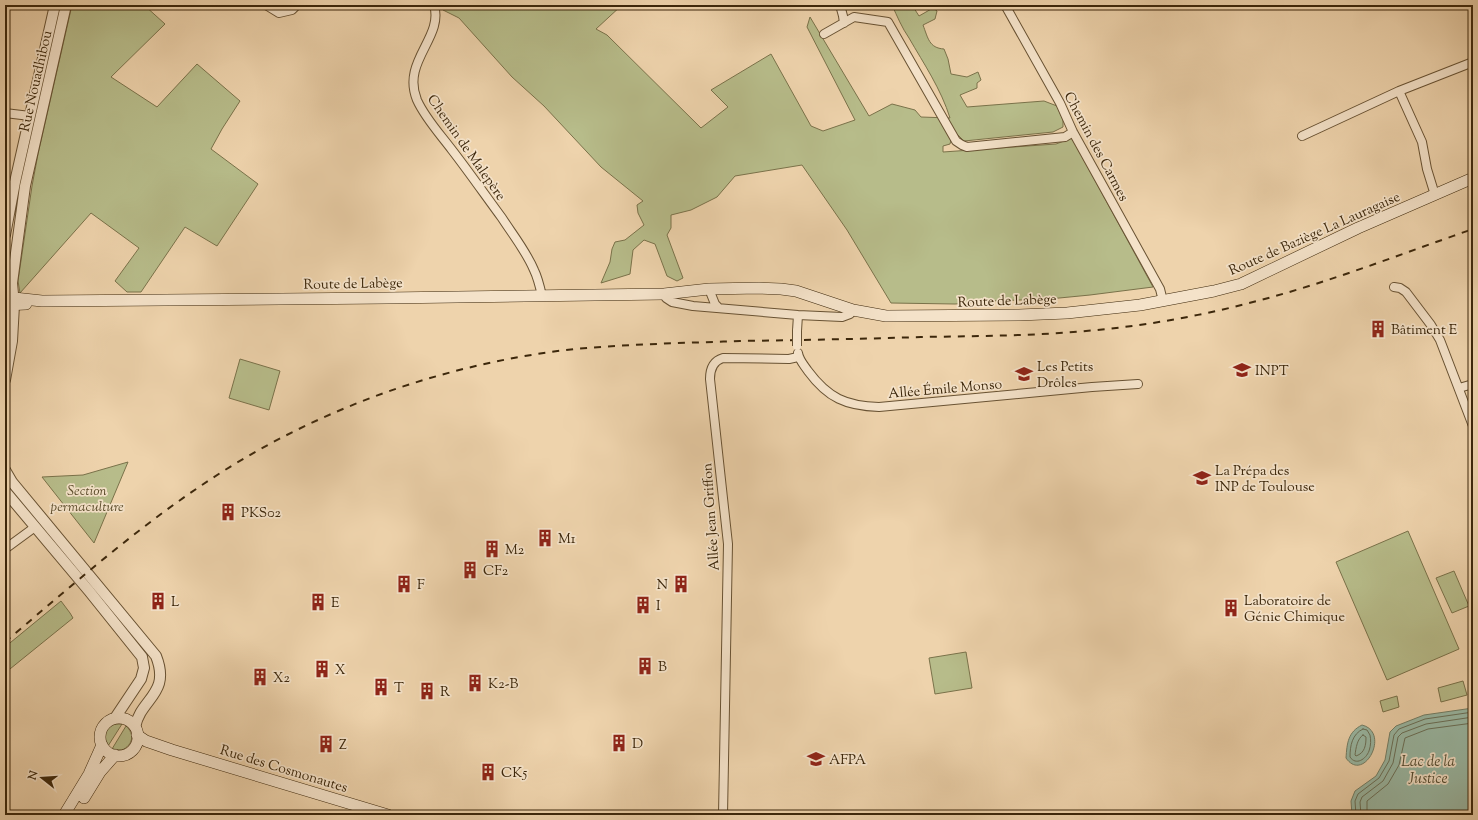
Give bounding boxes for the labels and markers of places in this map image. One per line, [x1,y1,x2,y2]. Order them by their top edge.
building icon: Bâtiment E [1368,319,1388,339]
place label: Bâtiment E [1391,321,1458,341]
place label: Les Petits Drôles [1037,358,1093,394]
school or university icon: INPT [1232,360,1252,380]
place label: INPT [1255,362,1289,382]
school or university icon: Les Petits Drôles [1014,364,1034,384]
place label: La Prépa des INP de Toulouse [1215,462,1315,498]
school or university icon: La Prépa des INP de Toulouse [1192,468,1212,488]
building icon: PKS02 [218,502,238,522]
place label: PKS02 [241,504,281,524]
building icon: M1 [535,528,555,548]
place label: M1 [558,530,576,550]
building icon: M2 [482,539,502,559]
place label: M2 [505,541,525,561]
building icon: CF2 [460,560,480,580]
place label: CF2 [483,562,509,582]
building icon: F [394,574,414,594]
building icon: N [671,574,691,594]
place label: F [417,576,425,596]
place label: N [657,576,668,596]
building icon: L [148,591,168,611]
building icon: E [308,592,328,612]
place label: Laboratoire de Génie Chimique [1244,592,1345,628]
place label: L [171,593,180,613]
place label: E [331,594,340,614]
building icon: I [633,595,653,615]
place label: I [656,597,661,617]
building icon: Laboratoire de Génie Chimique [1221,598,1241,618]
building icon: B [635,656,655,676]
place label: B [658,658,667,678]
building icon: X [312,659,332,679]
place label: X [335,661,346,681]
building icon: X2 [250,667,270,687]
place label: X2 [273,669,291,689]
building icon: K2-B [465,673,485,693]
place label: K2-B [488,675,518,695]
building icon: T [371,677,391,697]
place label: T [394,679,404,699]
building icon: R [417,681,437,701]
place label: R [440,683,450,703]
building icon: D [609,733,629,753]
building icon: Z [316,734,336,754]
place label: D [632,735,643,755]
place label: Z [339,736,347,756]
school or university icon: AFPA [806,749,826,769]
place label: AFPA [829,751,867,771]
building icon: CK5 [478,762,498,782]
place label: CK5 [501,764,527,784]

